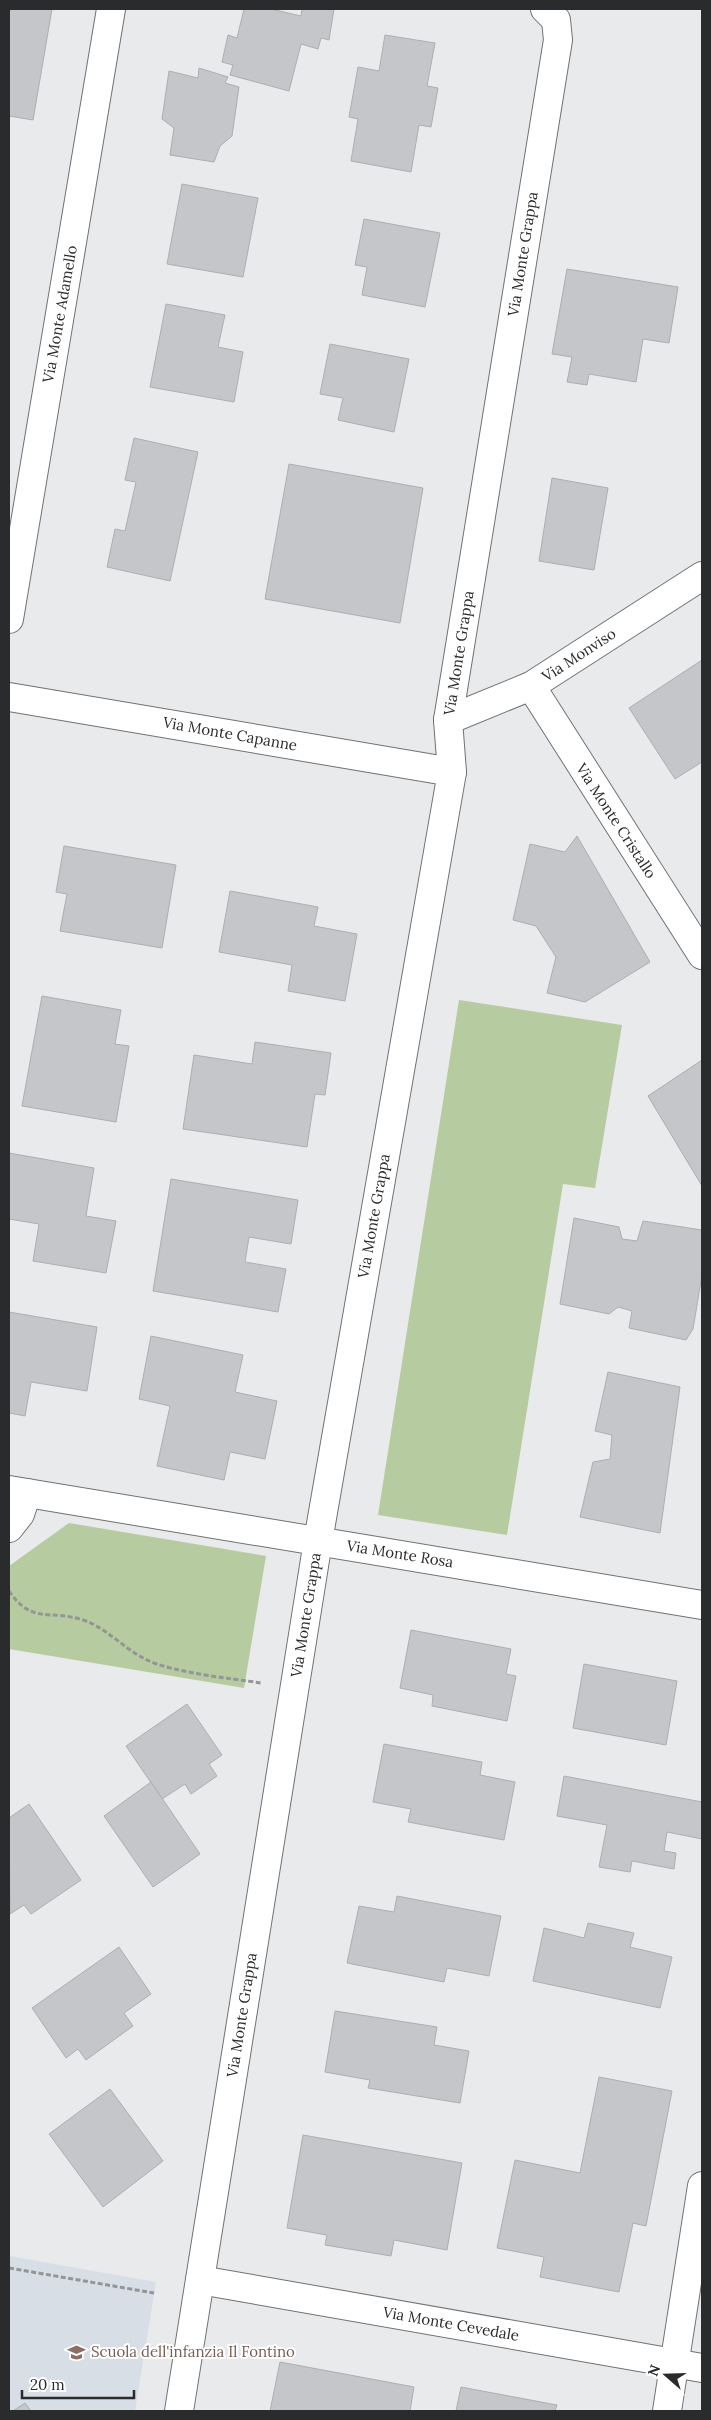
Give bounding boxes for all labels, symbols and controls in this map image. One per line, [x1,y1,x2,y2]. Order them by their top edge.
street label: Via Monte Grappa [503,190,542,319]
street label: Via Monte Adamello [38,243,81,385]
street label: Via Monte Grappa [439,589,478,718]
street label: Via Monviso [537,624,619,686]
street label: Via Monte Capanne [160,712,299,755]
street label: Via Monte Cristallo [572,759,661,882]
street label: Via Monte Grappa [353,1152,394,1281]
street label: Via Monte Rosa [344,1536,455,1571]
street label: Via Monte Grappa [286,1551,325,1680]
street label: Via Monte Grappa [222,1951,261,2080]
street label: Via Monte Cevedale [381,2302,521,2345]
school or university icon: Scuola dell'infanzia Il Fontino [67,2342,87,2362]
place label: Scuola dell'infanzia Il Fontino [91,2342,295,2361]
north arrow [641,2350,691,2400]
text: N [643,2362,664,2379]
scale bar [22,2368,135,2400]
text: 20 m [30,2375,65,2394]

